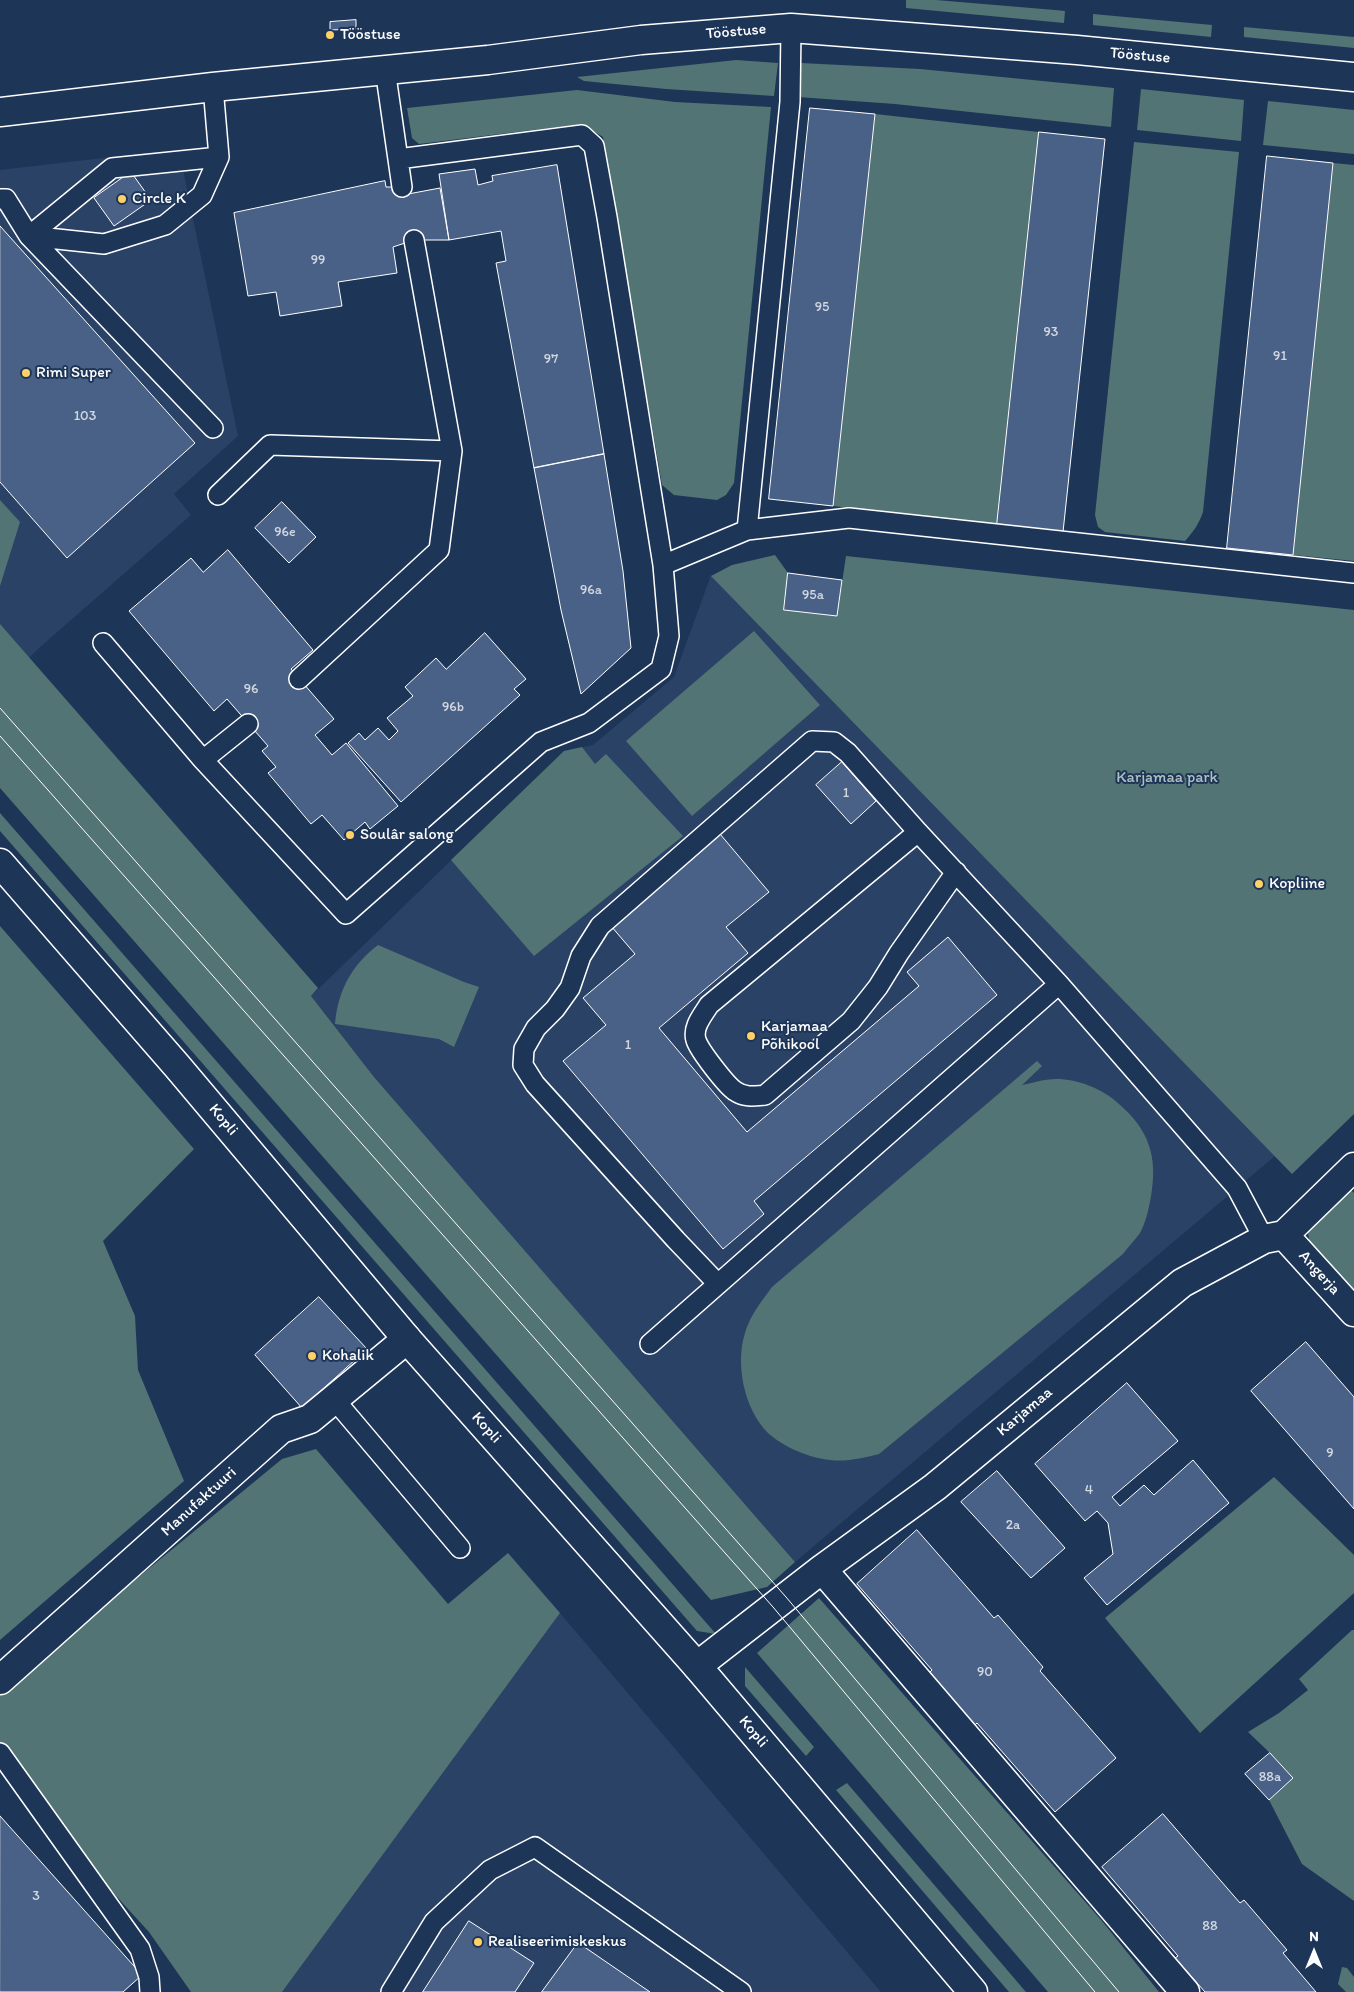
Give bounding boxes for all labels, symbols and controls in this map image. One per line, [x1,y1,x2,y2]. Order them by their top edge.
street label: Tööstuse [705,20,767,44]
place label: Tööstuse [340,25,401,45]
marker: Tööstuse [324,29,336,41]
street label: Tööstuse [1109,44,1171,68]
place label: Circle K [132,189,186,209]
marker: Circle K [116,193,128,205]
house number: 99 [311,252,325,268]
house number: 95 [815,299,829,315]
house number: 93 [1044,324,1058,340]
house number: 91 [1273,348,1287,364]
house number: 97 [544,351,558,367]
place label: Rimi Super [36,363,111,383]
marker: Rimi Super [20,367,32,379]
house number: 103 [74,408,96,424]
house number: 96e [274,524,296,540]
house number: 96a [580,582,602,598]
house number: 95a [802,587,824,603]
house number: 96 [244,681,258,697]
house number: 96b [442,699,464,715]
park label: Karjamaa park [1116,768,1218,788]
house number: 1 [843,785,849,801]
place label: Soulâr salong [360,825,454,845]
marker: Soulâr salong [344,829,356,841]
place label: Kopliine [1269,874,1325,894]
marker: Kopliine [1253,878,1265,890]
place label: Karjamaa Põhikool [761,1017,828,1055]
marker: Karjamaa Põhikool [745,1030,757,1042]
house number: 1 [625,1037,631,1053]
street label: Kopli [204,1100,242,1140]
street label: Angerja [1294,1247,1344,1299]
place label: Kohalik [322,1346,374,1366]
marker: Kohalik [306,1350,318,1362]
street label: Karjamaa [993,1383,1057,1441]
street label: Kopli [467,1408,505,1448]
house number: 9 [1326,1445,1334,1461]
street label: Manufaktuuri [157,1463,241,1541]
house number: 4 [1085,1482,1093,1498]
house number: 2a [1006,1517,1020,1533]
house number: 90 [977,1664,993,1680]
street label: Kopli [734,1712,772,1752]
house number: 88a [1259,1769,1281,1785]
house number: 3 [32,1888,40,1904]
house number: 88 [1202,1918,1218,1934]
north arrow [1289,1927,1339,1977]
text: N [1309,1928,1319,1945]
place label: Realiseerimiskeskus [488,1932,626,1952]
marker: Realiseerimiskeskus [472,1936,484,1948]

